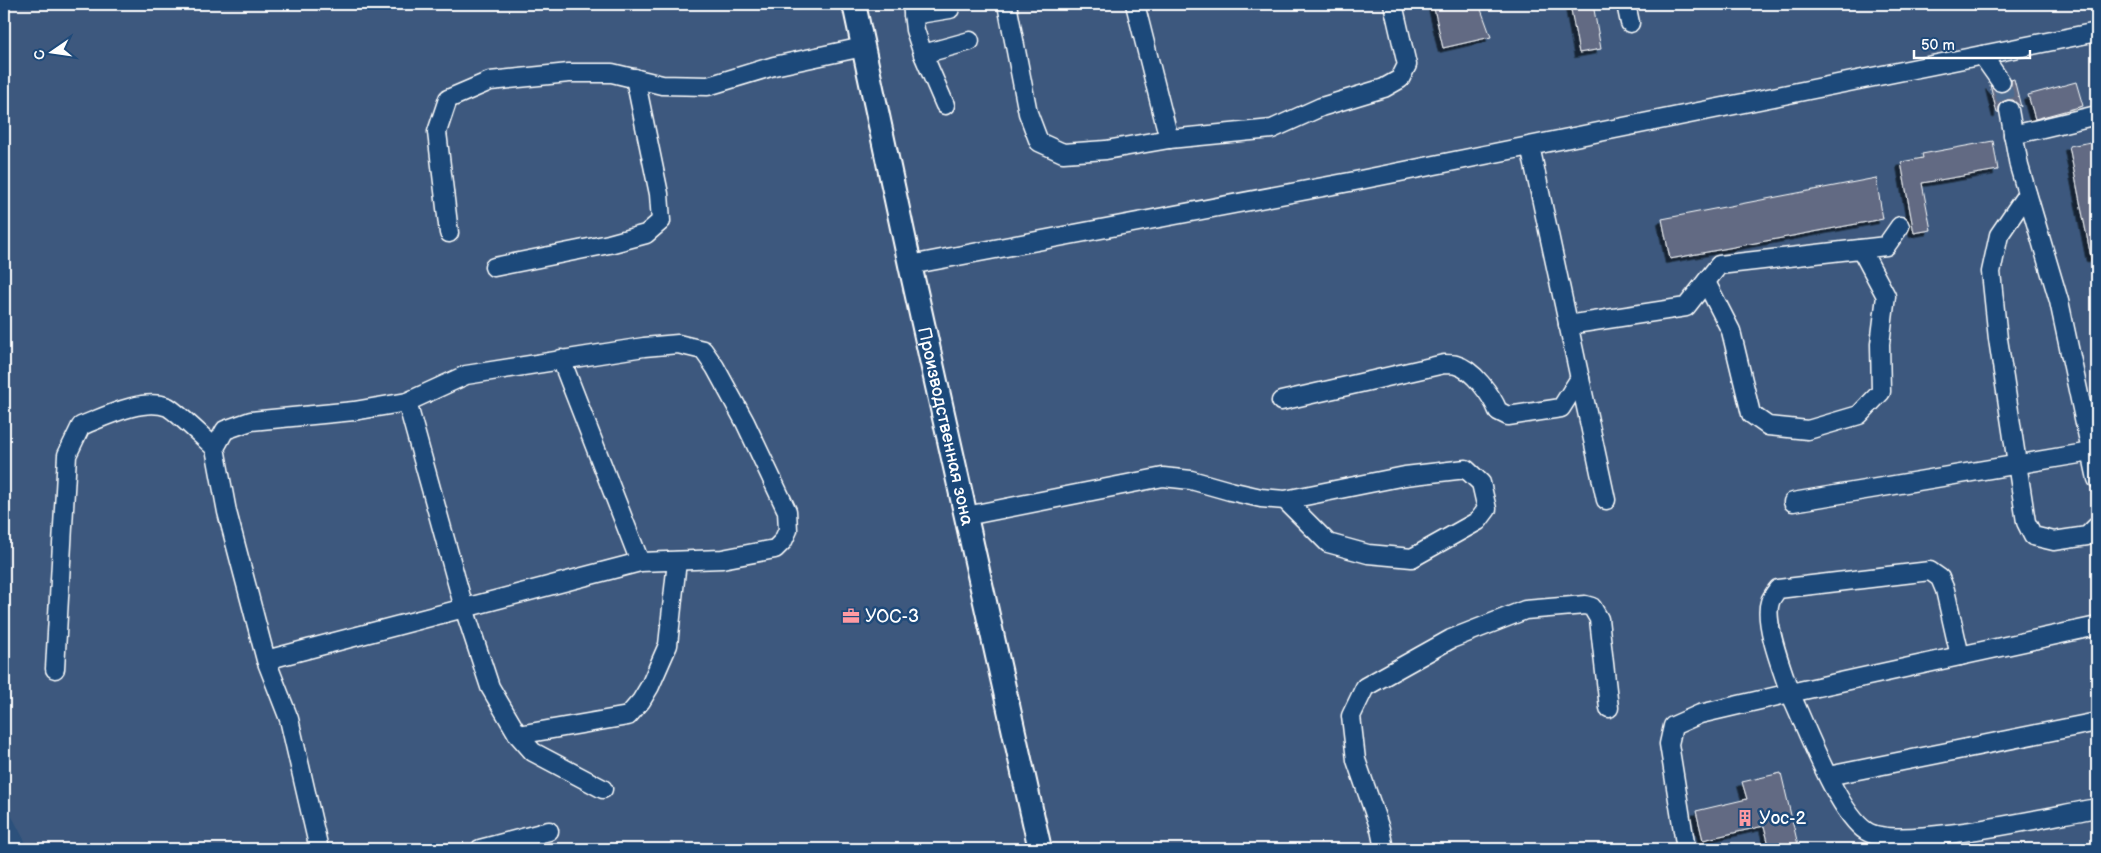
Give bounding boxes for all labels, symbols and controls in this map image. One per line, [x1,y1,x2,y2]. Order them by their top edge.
north arrow [28,28,78,78]
scale bar [1914,28,2030,60]
text: 50 m [1921,36,1955,55]
text: С [30,48,49,61]
street label: Производственная зона [914,325,978,528]
office icon: УОС-3 [841,606,861,626]
place label: УОС-3 [865,606,919,627]
building icon: Уос-2 [1735,808,1755,828]
place label: Уос-2 [1759,808,1807,829]

